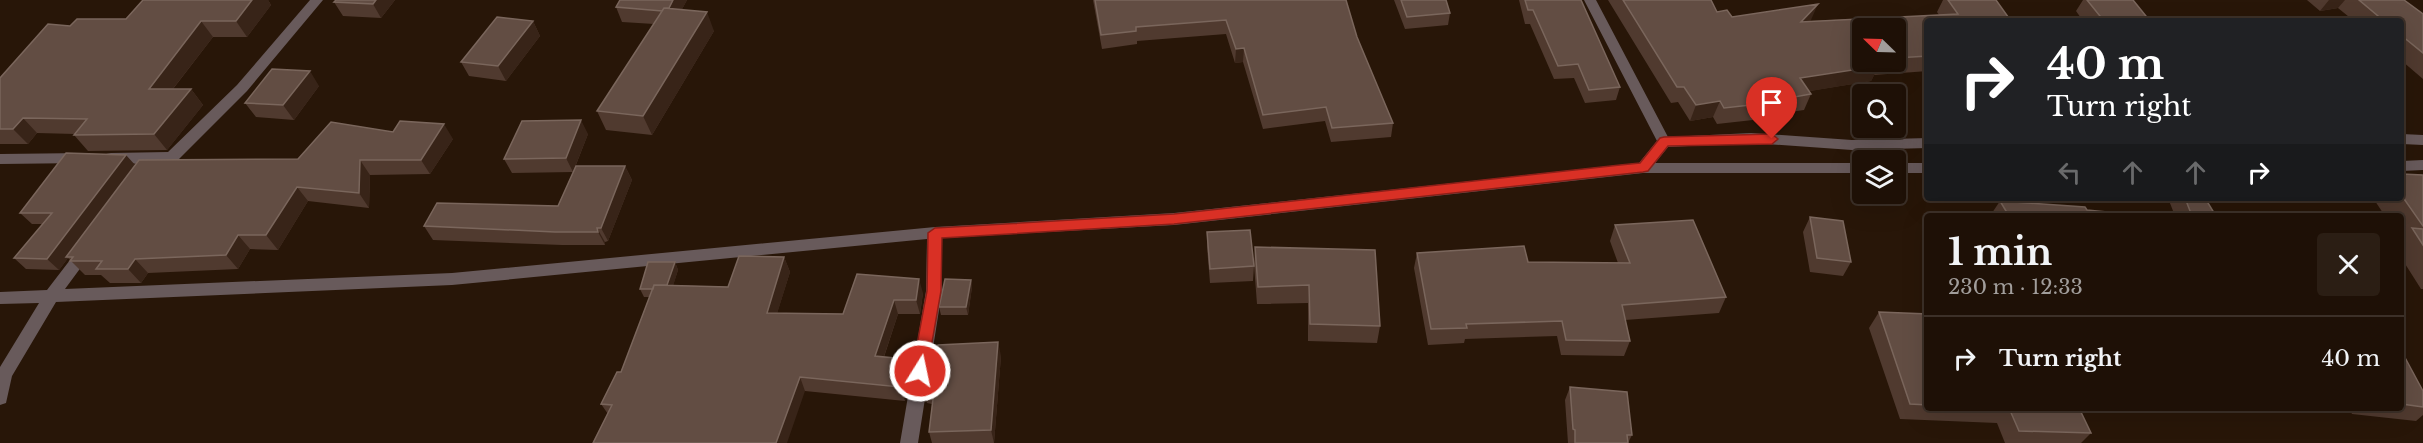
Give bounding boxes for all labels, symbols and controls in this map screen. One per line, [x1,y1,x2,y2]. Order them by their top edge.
north arrow [1852,18,1906,72]
map controls [1852,18,1906,204]
text: 40 m [2047,38,2164,90]
icon: right [1948,42,2026,120]
pin [1746,77,1797,139]
button: search [1852,84,1906,138]
icon: arrive [1755,86,1788,119]
text: Turn right [2047,90,2191,123]
button: layers [1852,150,1906,204]
icon: left [2053,156,2086,189]
icon: ahead [2116,156,2149,189]
icon: ahead [2179,156,2212,189]
icon: right [2242,156,2275,189]
text: 1 min [1948,230,2052,275]
button: close [2317,233,2380,296]
text: 230 m · 12:33 [1948,275,2083,299]
position arrow [888,339,952,403]
icon: right [1948,342,1981,375]
text: Turn right [1999,345,2121,372]
text: 40 m [2322,345,2380,372]

